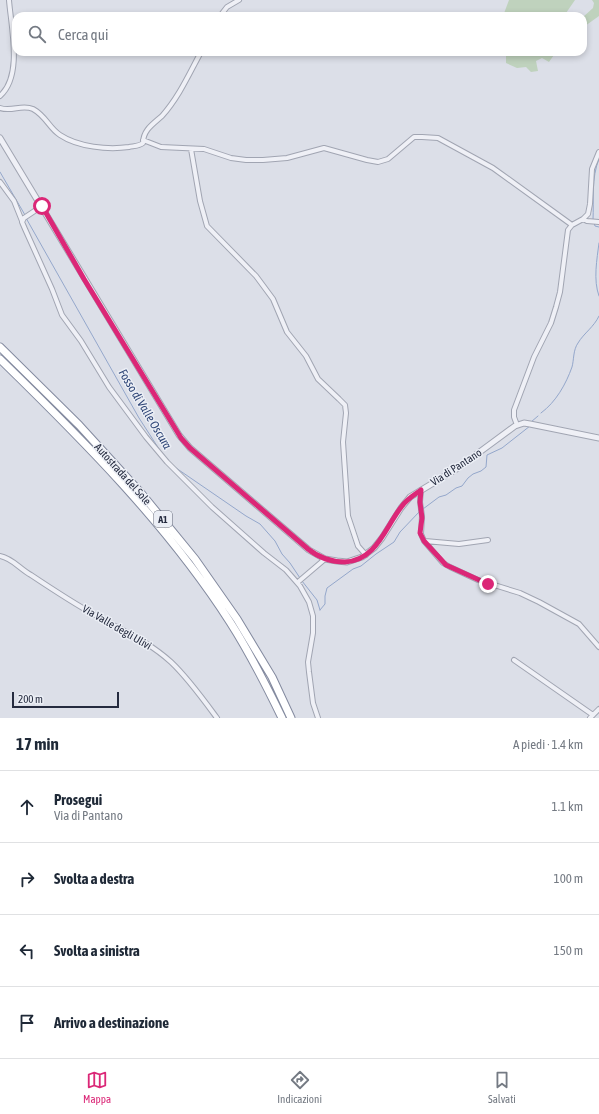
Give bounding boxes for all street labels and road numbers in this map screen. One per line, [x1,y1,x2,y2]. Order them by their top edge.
street label: Autostrada del Sole [92,441,154,507]
street label: Via di Pantano [428,446,484,488]
road number: A1 [154,511,172,527]
street label: Via Valle degli Ulivi [80,602,154,652]

